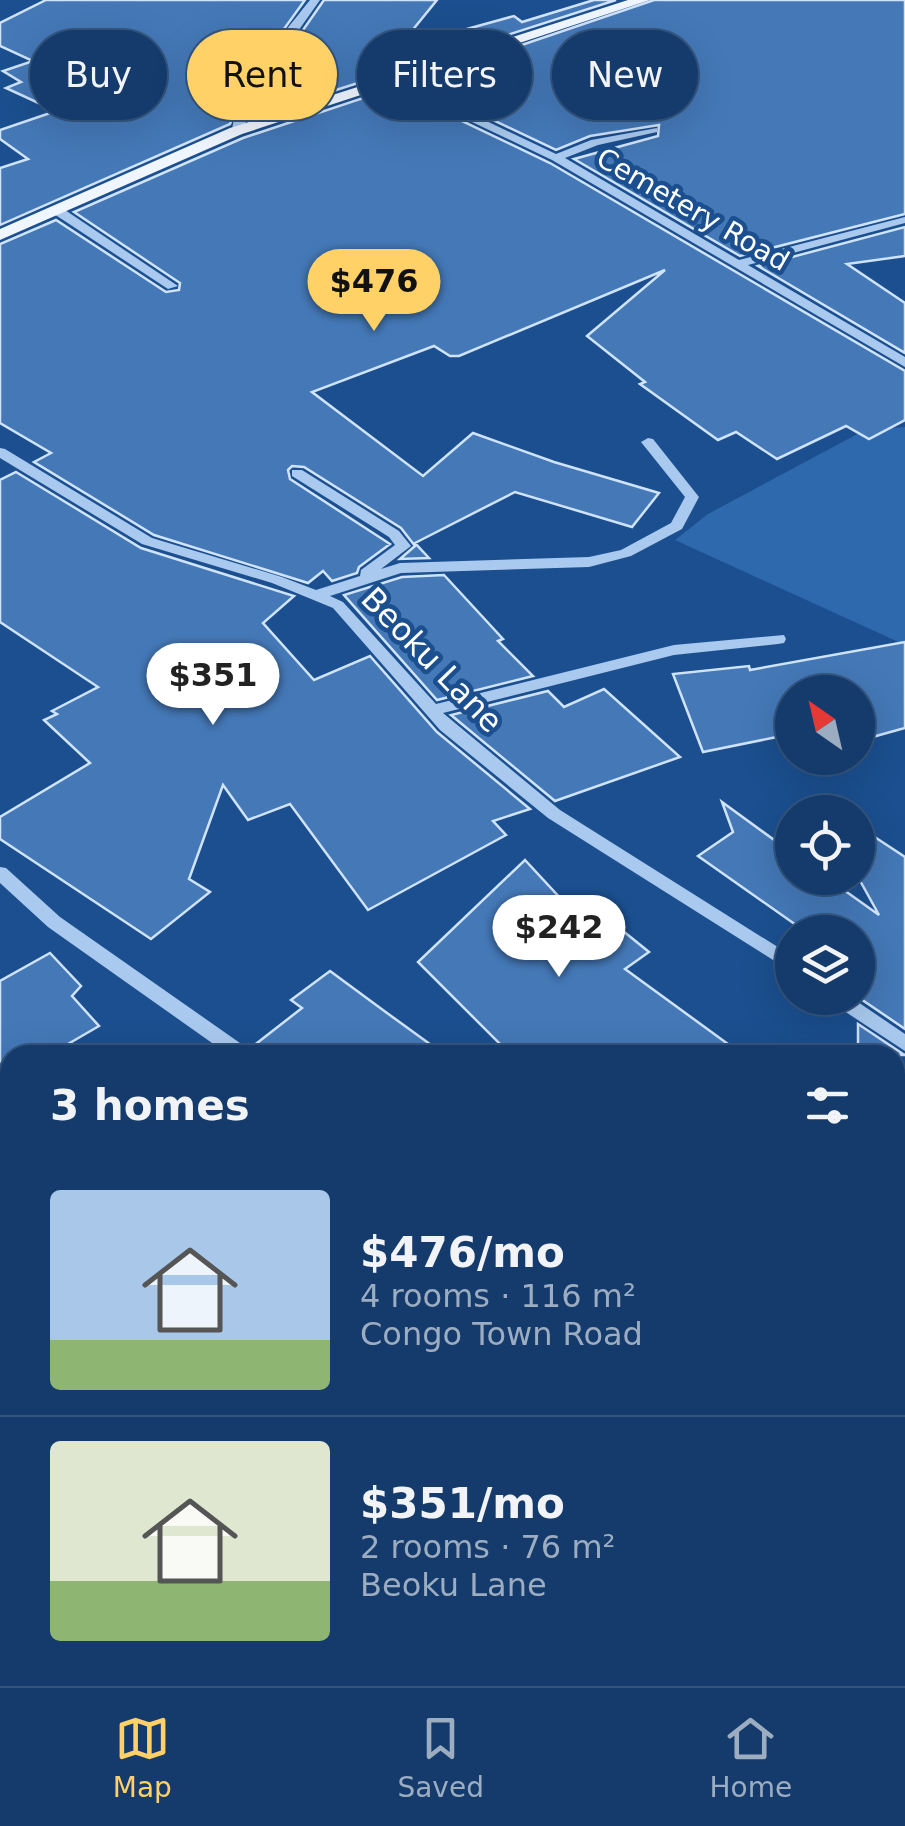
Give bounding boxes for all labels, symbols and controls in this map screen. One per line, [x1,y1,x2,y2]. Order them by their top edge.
chip: Buy [30,30,167,120]
chip: Rent [187,30,337,120]
chip: Filters [357,30,532,120]
chip: New [552,30,698,120]
street label: Cemetery Road [591,141,795,278]
pin: $476 [315,249,433,334]
text: $476 [329,262,419,300]
street label: Beoku Lane [354,580,510,740]
pin: $351 [154,643,272,728]
text: $351 [168,656,258,694]
north arrow [775,675,875,775]
map controls [775,675,875,1015]
button: locate [775,795,875,895]
pin: $242 [500,895,618,980]
text: $242 [514,908,604,946]
button: layers [775,915,875,1015]
icon: filters [800,1078,855,1133]
text: 3 homes [50,1081,250,1130]
text: $476/mo [360,1228,565,1277]
icon: home [130,1230,250,1350]
text: 4 rooms · 116 m² [360,1277,636,1315]
text: Congo Town Road [360,1315,643,1353]
text: $351/mo [360,1479,565,1528]
icon: home [130,1481,250,1601]
text: 2 rooms · 76 m² [360,1528,615,1566]
text: Beoku Lane [360,1566,547,1604]
tab: Map [113,1711,172,1804]
tab: Saved [397,1711,484,1804]
tab: Home [710,1711,792,1804]

